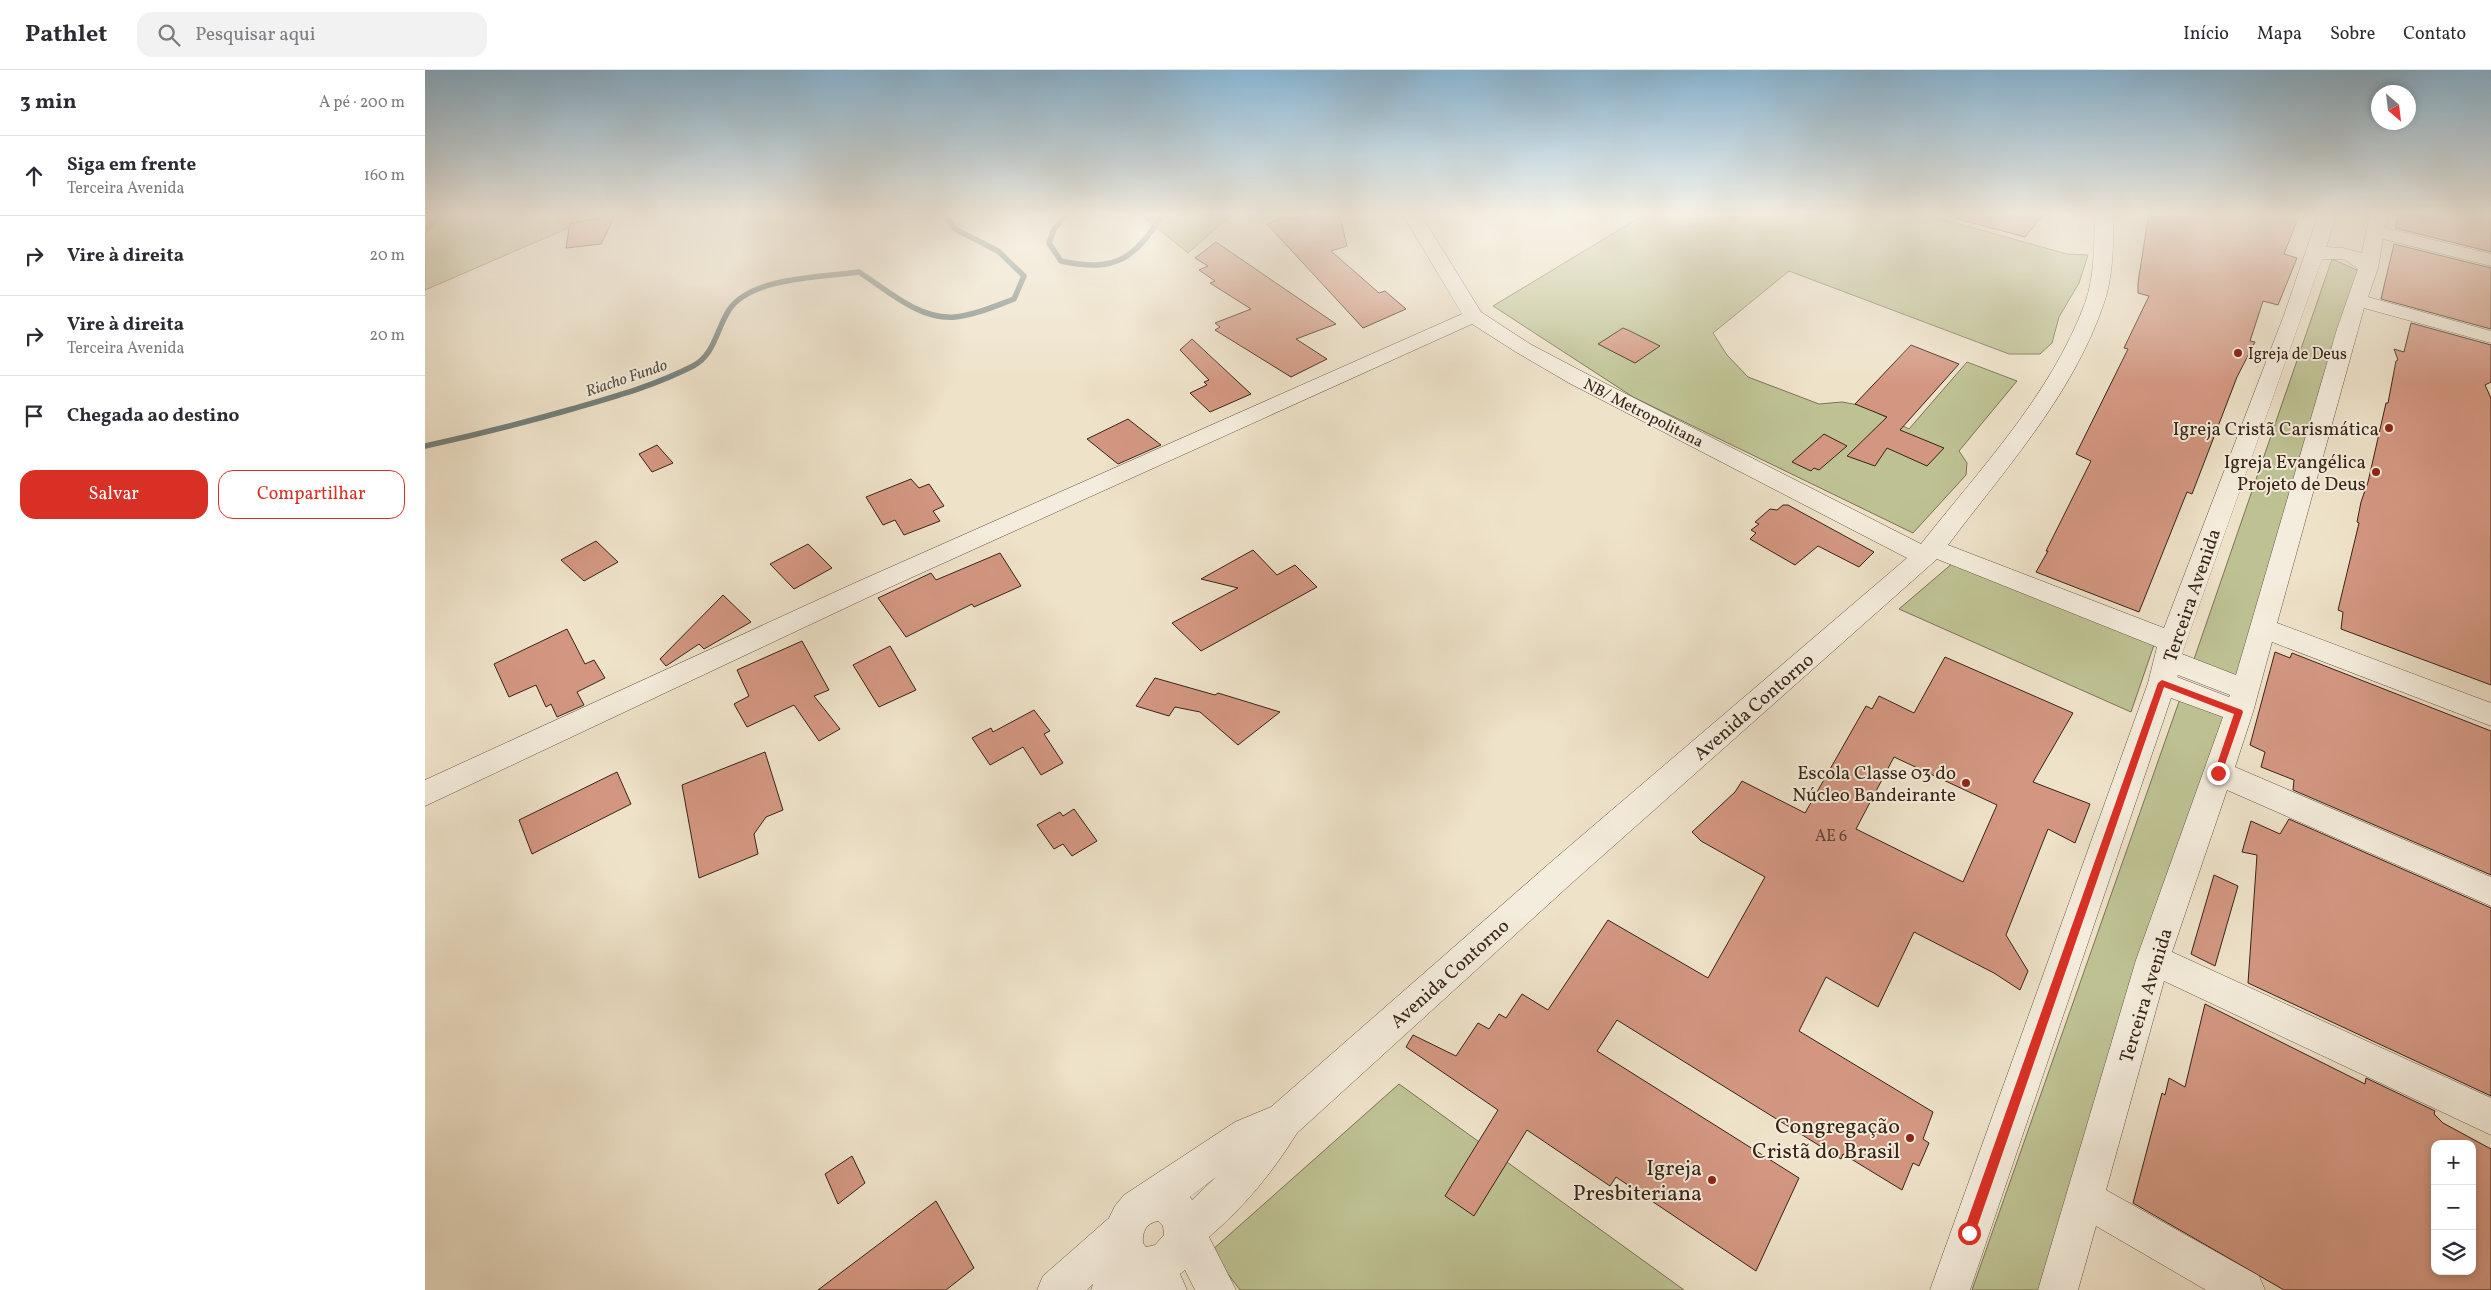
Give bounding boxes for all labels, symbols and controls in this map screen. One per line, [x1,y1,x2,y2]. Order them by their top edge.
search box [137,12,487,57]
text: Pathlet [25,18,107,52]
icon: search [155,21,183,49]
text: Pesquisar aqui [195,22,316,48]
text: Início [2183,22,2229,47]
text: Mapa [2257,22,2302,47]
text: Sobre [2330,22,2375,47]
text: Contato [2403,22,2466,47]
north arrow [2371,85,2416,130]
text: 3 min [20,88,76,117]
text: A pé · 200 m [319,92,405,114]
text: Siga em frente [67,152,196,178]
icon: ahead [20,162,48,190]
text: 160 m [364,165,405,187]
text: Terceira Avenida [67,178,185,200]
icon: right [20,242,48,270]
text: Vire à direita [67,243,184,269]
text: 20 m [370,245,405,267]
text: Vire à direita [67,312,184,338]
icon: right [20,322,48,350]
text: 20 m [370,325,405,347]
text: Terceira Avenida [67,338,185,360]
place label: Igreja de Deus [2248,344,2347,366]
marker: Igreja de Deus [2232,347,2244,359]
water label: Riacho Fundo [583,354,671,403]
street label: NB/ Metropolitana [1579,374,1707,454]
icon: arrive [20,402,48,430]
text: Chegada ao destino [67,403,239,429]
place label: Igreja Cristã Carismática [2173,417,2379,443]
marker: Igreja Cristã Carismática [2383,422,2395,434]
place label: Igreja Evangélica Projeto de Deus [2224,450,2366,498]
marker: Igreja Evangélica Projeto de Deus [2370,466,2382,478]
button: Salvar [20,470,208,519]
button: Compartilhar [218,470,405,519]
street label: Terceira Avenida [2158,525,2228,666]
street label: Avenida Contorno [1688,648,1820,767]
place label: Escola Classe 03 do Núcleo Bandeirante [1792,761,1956,809]
route end [2207,762,2230,785]
marker: Escola Classe 03 do Núcleo Bandeirante [1960,777,1972,789]
house number: AE 6 [1815,826,1847,848]
street label: Avenida Contorno [1385,914,1516,1035]
street label: Terceira Avenida [2114,925,2180,1066]
place label: Congregação Cristã do Brasil [1752,1112,1900,1168]
marker: Congregação Cristã do Brasil [1904,1132,1916,1144]
map controls [2431,1140,2476,1275]
button: + [2431,1140,2476,1185]
place label: Igreja Presbiteriana [1573,1154,1702,1210]
marker: Igreja Presbiteriana [1706,1174,1718,1186]
button: − [2431,1185,2476,1230]
route start [1958,1222,1981,1245]
button: layers [2431,1230,2476,1275]

